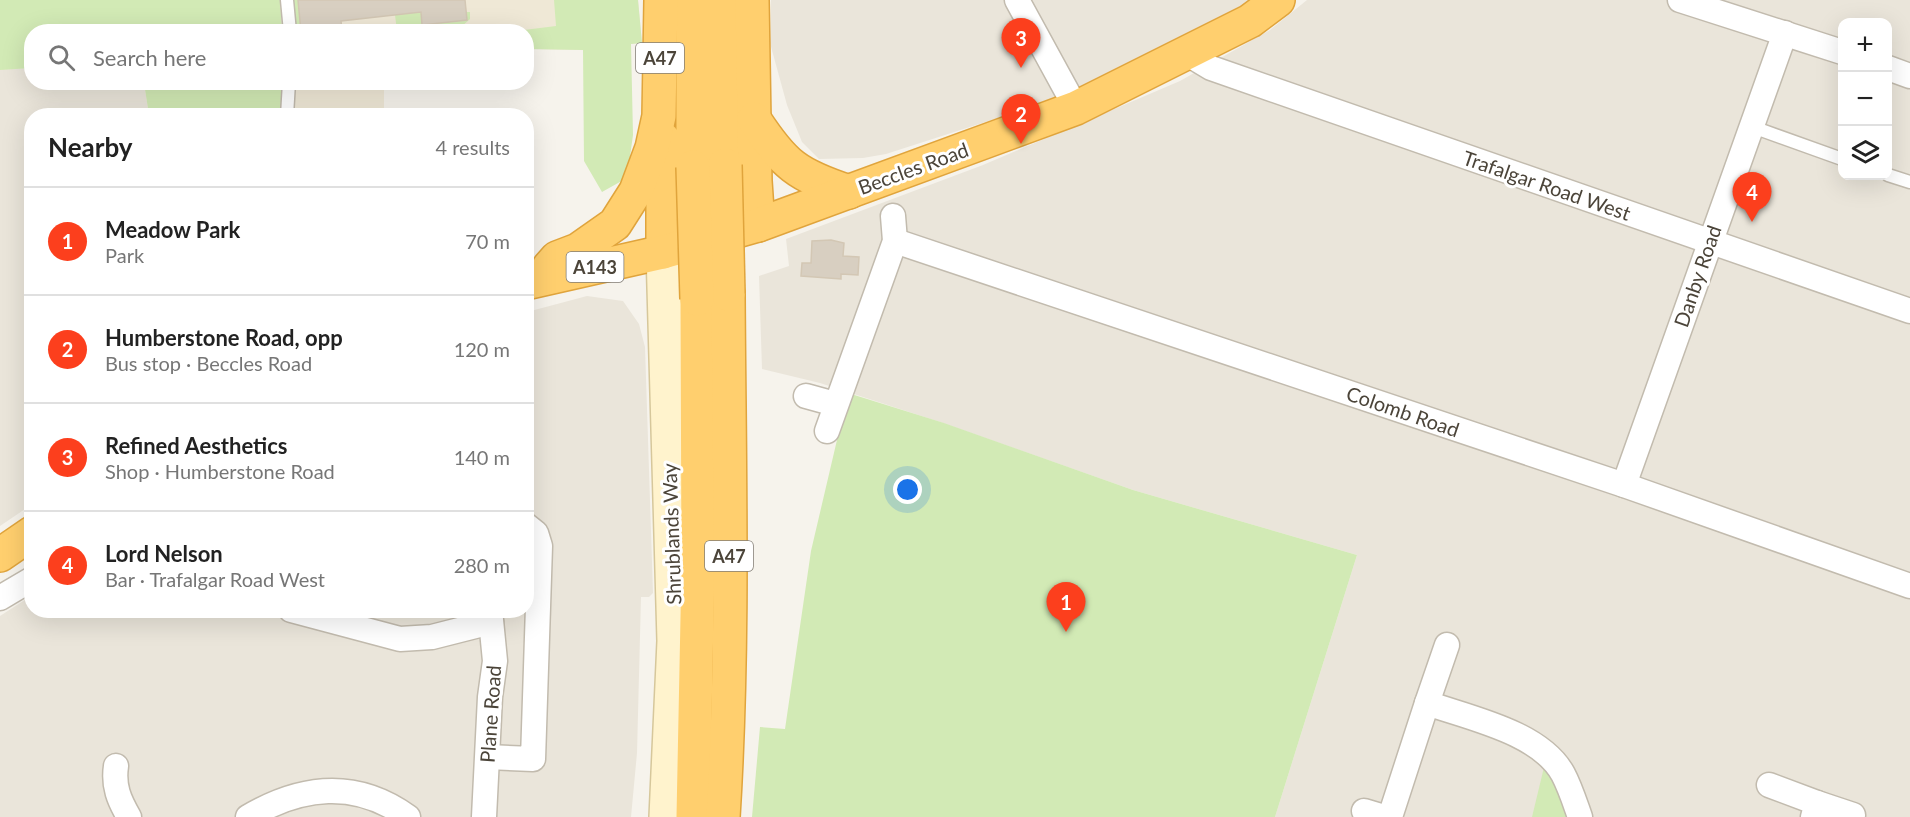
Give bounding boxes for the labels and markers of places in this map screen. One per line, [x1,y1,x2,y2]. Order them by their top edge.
pin: 3 [1002,19,1040,68]
pin: 2 [1002,94,1040,144]
pin: 4 [1732,172,1772,222]
pin: 1 [1046,582,1086,632]

